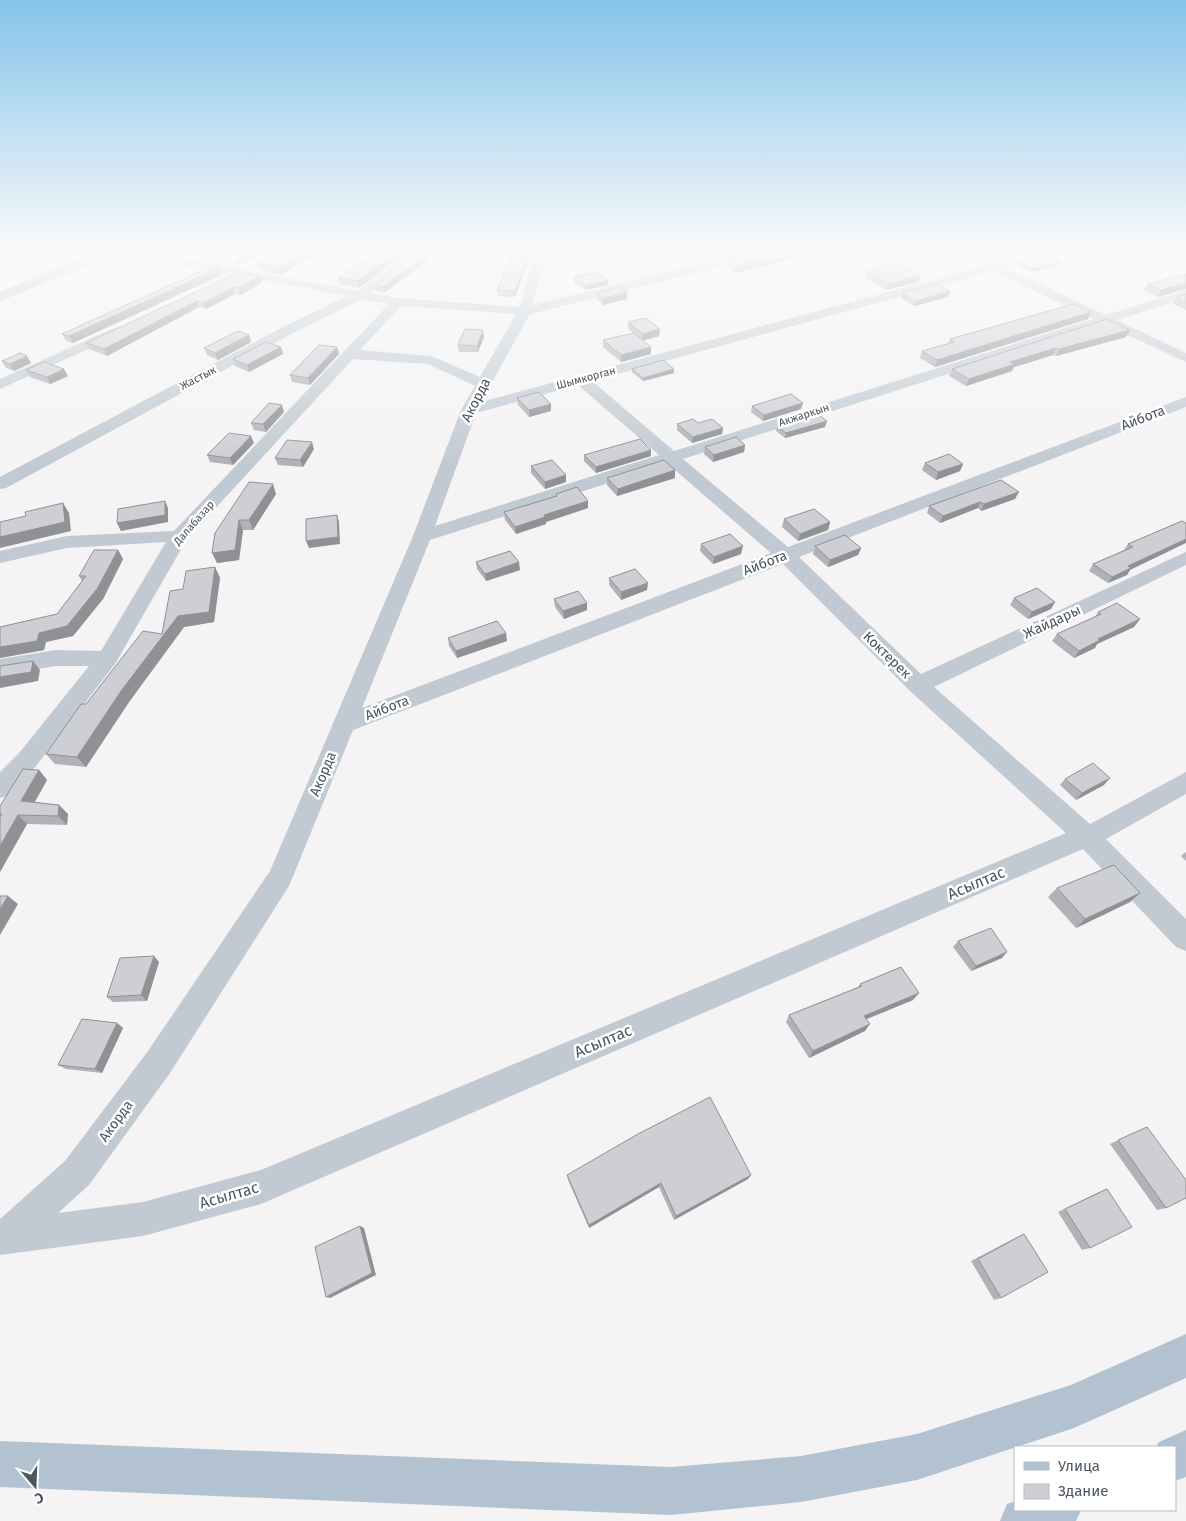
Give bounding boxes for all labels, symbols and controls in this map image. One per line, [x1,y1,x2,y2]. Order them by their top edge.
street label: Жастык [178,363,218,393]
street label: Шымкорган [555,364,617,392]
street label: Акорда [458,375,494,425]
street label: Акжаркын [777,401,831,429]
street label: Айбота [1119,402,1167,434]
street label: Далабазар [170,498,217,549]
street label: Айбота [741,547,789,579]
street label: Жайдары [1021,601,1083,643]
street label: Коктерек [859,628,915,683]
street label: Айбота [363,692,411,724]
street label: Акорда [306,749,340,799]
street label: Асылтас [944,862,1008,904]
street label: Асылтас [571,1020,635,1062]
street label: Акорда [95,1097,137,1145]
street label: Асылтас [197,1177,261,1213]
legend [1014,1446,1176,1511]
text: Улица [1058,1457,1100,1475]
north arrow [10,1461,60,1511]
text: Здание [1058,1482,1108,1500]
text: С [32,1488,46,1507]

